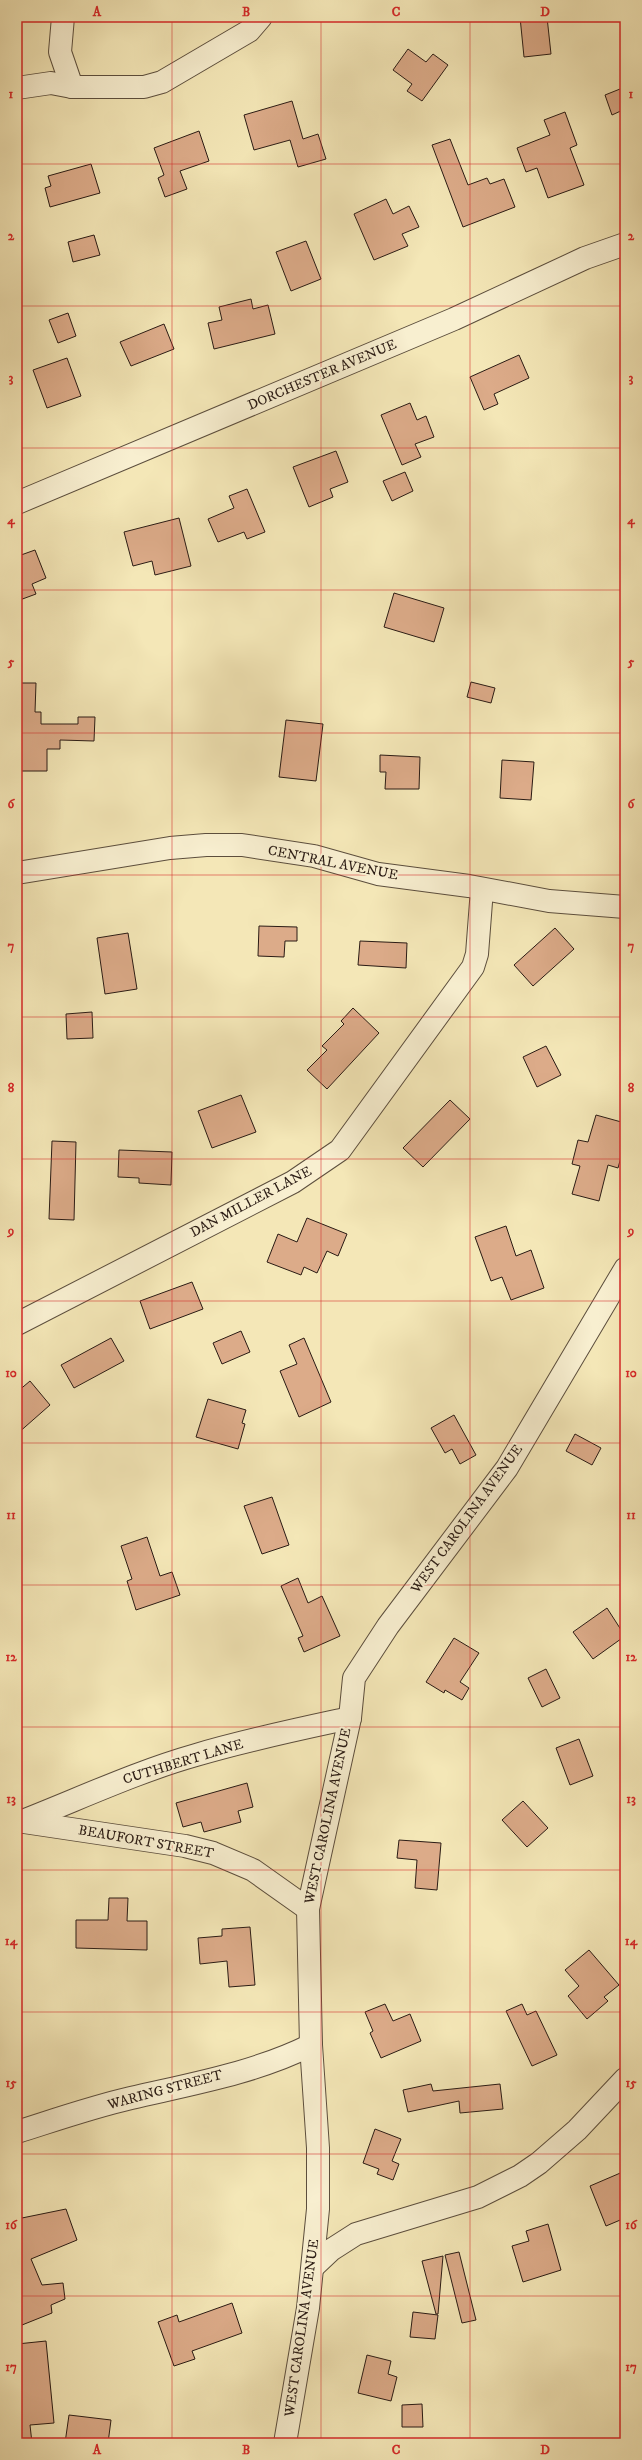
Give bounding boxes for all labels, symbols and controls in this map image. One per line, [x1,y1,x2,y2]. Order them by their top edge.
text: A [92,4,102,20]
text: B [242,4,250,20]
text: C [392,4,401,20]
text: D [540,4,550,20]
text: 1 [9,86,14,102]
text: 1 [629,86,634,102]
text: 2 [8,228,15,244]
text: 2 [628,228,635,244]
street label: DORCHESTER AVENUE [245,335,399,415]
text: 3 [9,370,14,386]
text: 3 [629,370,634,386]
text: 4 [6,512,15,529]
text: 4 [626,512,635,529]
text: 5 [7,654,15,670]
text: 5 [627,654,635,670]
text: 6 [8,796,16,812]
text: 6 [628,796,636,812]
street label: CENTRAL AVENUE [266,842,400,884]
text: 7 [8,938,15,954]
text: 7 [628,938,635,954]
text: 8 [8,1080,15,1096]
text: 8 [628,1080,635,1096]
street label: DAN MILLER LANE [187,1162,315,1242]
text: 9 [7,1223,14,1239]
text: 9 [627,1223,634,1239]
text: 10 [5,1365,17,1381]
text: 10 [625,1365,637,1381]
street label: WEST CAROLINA AVENUE [406,1441,527,1598]
text: 11 [6,1507,16,1523]
text: 11 [626,1507,636,1523]
text: 12 [5,1649,17,1665]
text: 12 [625,1649,637,1665]
street label: WEST CAROLINA AVENUE [300,1726,355,1907]
street label: CUTHBERT LANE [121,1735,245,1789]
text: 13 [6,1791,16,1807]
text: 13 [626,1791,636,1807]
street label: BEAUFORT STREET [77,1821,216,1863]
text: 14 [5,1933,18,1950]
text: 14 [625,1933,638,1950]
street label: WARING STREET [105,2066,225,2114]
text: 15 [5,2075,17,2091]
text: 15 [625,2075,637,2091]
text: 16 [5,2217,18,2233]
text: 16 [625,2217,638,2233]
street label: WEST CAROLINA AVENUE [280,2238,323,2419]
text: 17 [5,2359,17,2375]
text: 17 [625,2359,637,2375]
text: A [92,2442,102,2458]
text: B [242,2442,250,2458]
text: C [392,2442,401,2458]
text: D [540,2442,550,2458]

